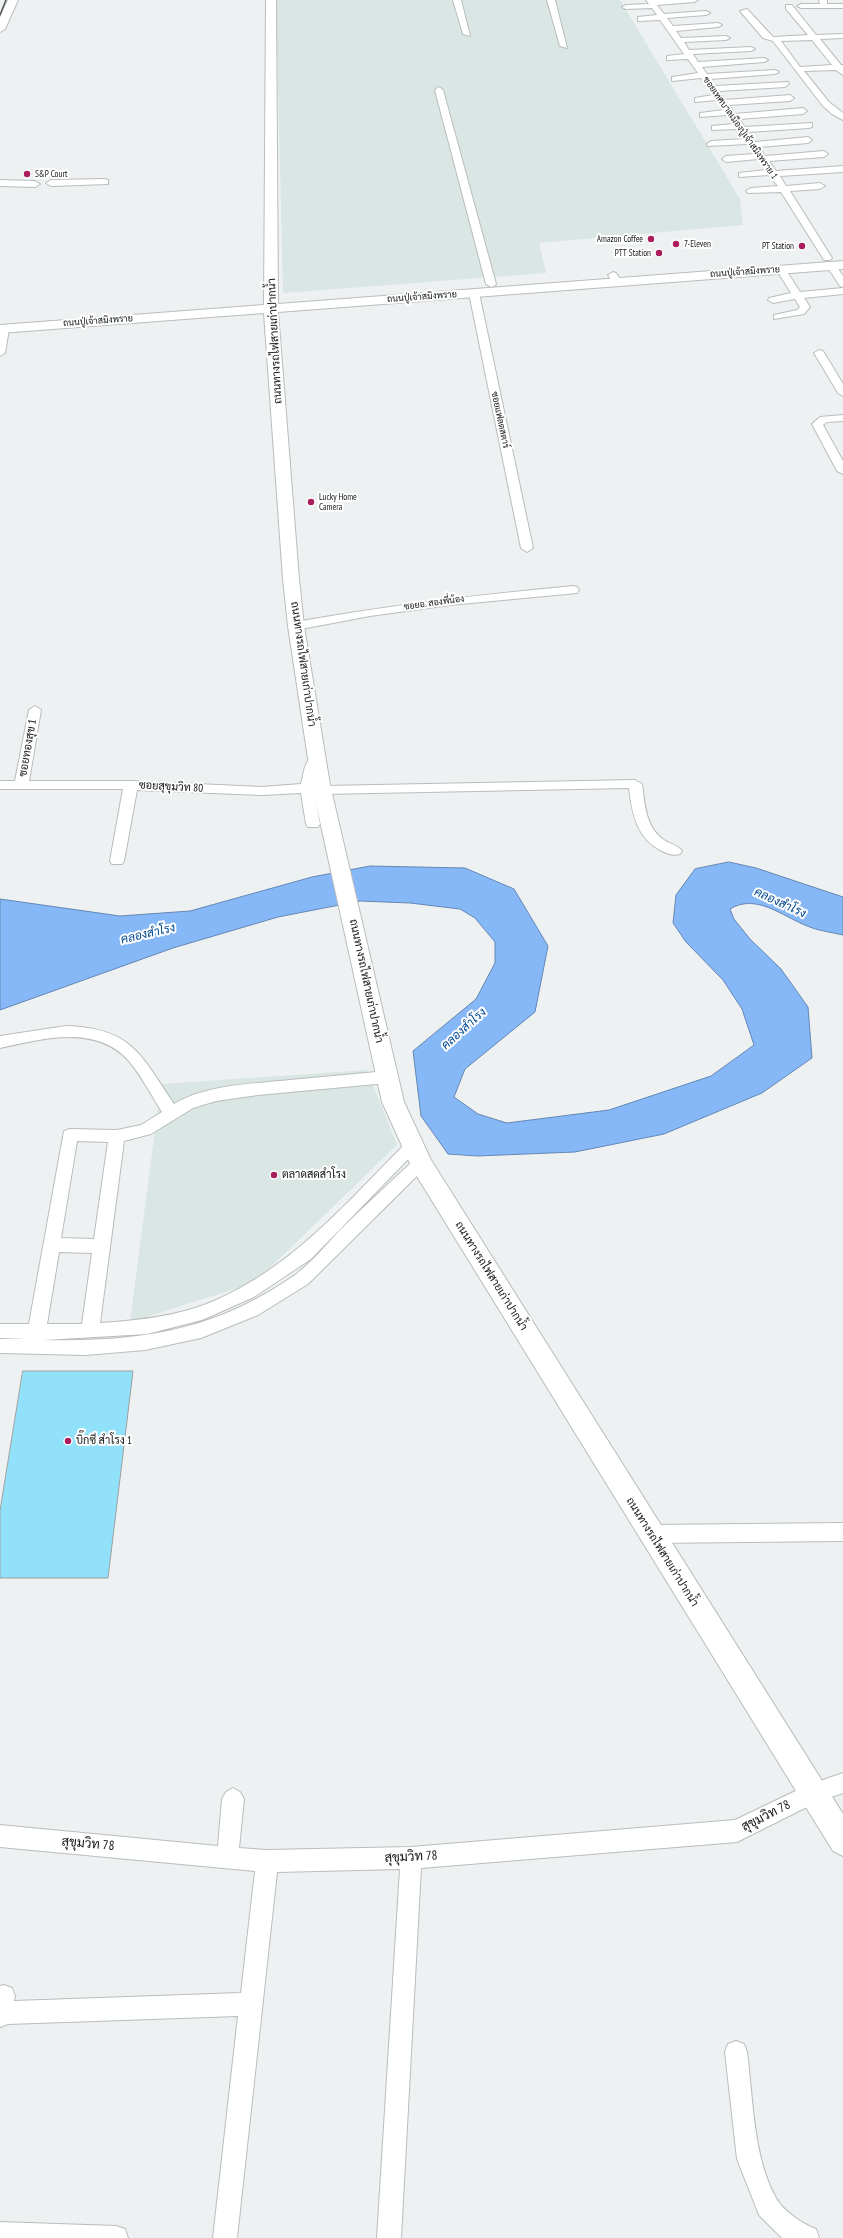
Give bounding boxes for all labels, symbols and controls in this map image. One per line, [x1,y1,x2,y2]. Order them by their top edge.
street label: ซอยเทศบาลเมืองปู่เจ้าสมิงพราย 1 [700,75,780,181]
marker: S&P Court [22,169,32,179]
place label: S&P Court [35,169,68,179]
place label: Amazon Coffee [597,234,643,244]
marker: Amazon Coffee [646,234,656,244]
marker: 7-Eleven [671,239,681,249]
place label: 7-Eleven [684,239,711,249]
place label: PT Station [762,241,794,251]
marker: PT Station [797,241,807,251]
place label: PTT Station [615,248,651,258]
marker: PTT Station [654,248,664,258]
street label: ถนนปู่เจ้าสมิงพราย [710,264,780,280]
street label: ถนนทางรถไฟสายเก่าปากน้ำ [265,278,285,404]
street label: ถนนปู่เจ้าสมิงพราย [387,289,457,305]
street label: ถนนปู่เจ้าสมิงพราย [63,313,133,329]
street label: ซอยแฟลตสตาร์ [489,391,511,449]
place label: Lucky Home Camera [319,492,357,513]
marker: Lucky Home Camera [306,497,316,507]
street label: ซอยอ. สองพี่น้อง [403,593,465,613]
street label: ถนนทางรถไฟสายเก่าปากน้ำ [288,601,318,727]
street label: ซอยทองสุข 1 [16,718,40,778]
street label: ซอยสุขุมวิท 80 [139,779,203,795]
water label: คลองสำโรง [752,885,808,921]
street label: ถนนทางรถไฟสายเก่าปากน้ำ [346,918,386,1044]
water label: คลองสำโรง [119,921,177,947]
water label: คลองสำโรง [439,1005,489,1053]
place label: ตลาดสดสำโรง [282,1168,346,1182]
marker: ตลาดสดสำโรง [269,1170,279,1180]
street label: ถนนทางรถไฟสายเก่าปากน้ำ [452,1219,530,1333]
place label: บิ๊กซี สำโรง 1 [76,1434,132,1448]
marker: บิ๊กซี สำโรง 1 [63,1436,73,1446]
street label: ถนนทางรถไฟสายเก่าปากน้ำ [623,1495,701,1609]
street label: สุขุมวิท 78 [739,1797,793,1835]
street label: สุขุมวิท 78 [61,1834,115,1854]
street label: สุขุมวิท 78 [384,1848,438,1866]

